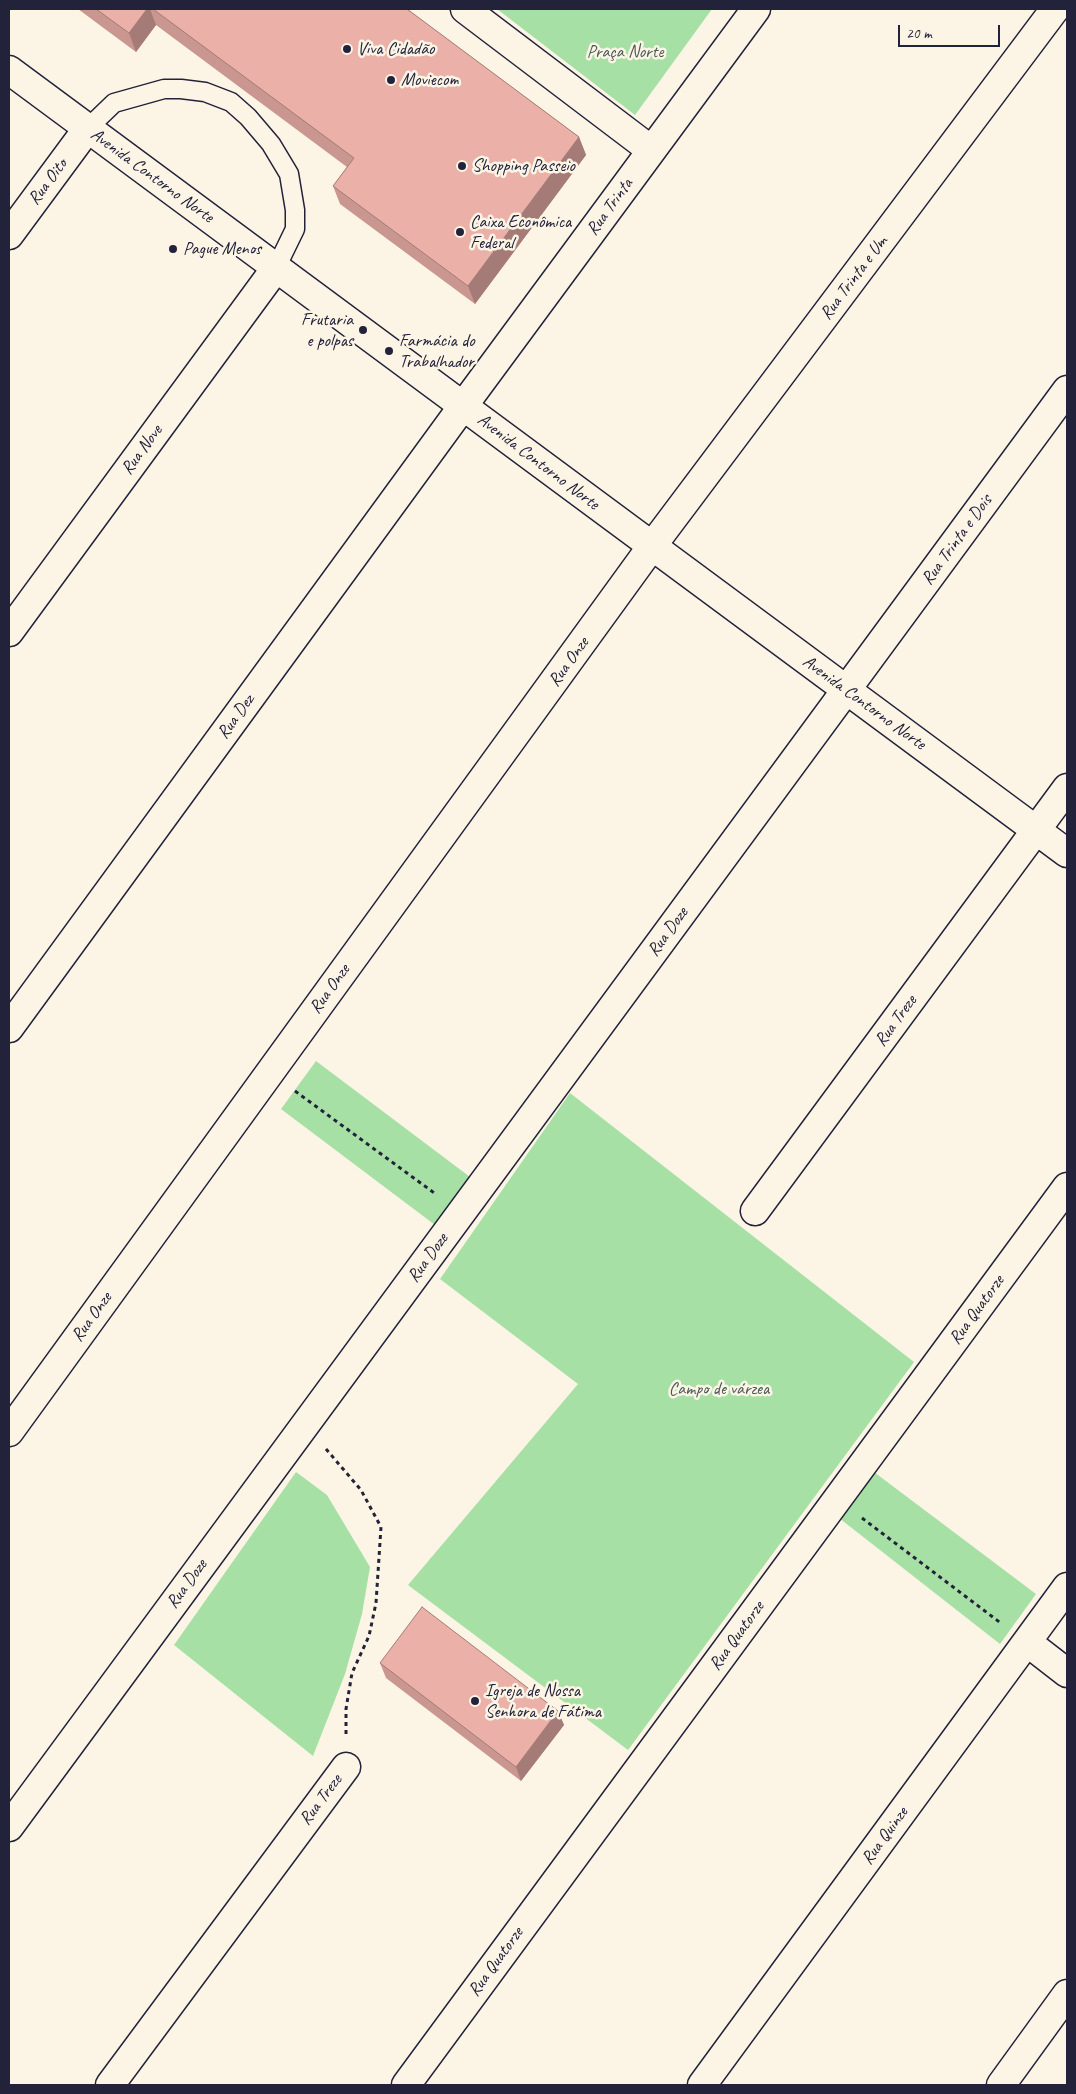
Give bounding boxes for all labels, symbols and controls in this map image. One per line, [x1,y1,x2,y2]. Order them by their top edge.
scale bar [901,15,1004,47]
text: 20 m [906,24,932,43]
place label: Viva Cidadão [357,38,434,60]
park label: Praça Norte [587,41,663,63]
marker: Viva Cidadão [341,43,353,55]
place label: Moviecom [401,69,458,91]
marker: Moviecom [385,74,397,86]
street label: Avenida Contorno Norte [86,124,218,228]
street label: Rua Oito [24,155,72,209]
place label: Shopping Passeio [472,155,575,177]
marker: Shopping Passeio [456,160,468,172]
street label: Rua Trinta [582,174,638,240]
place label: Caixa Econômica Federal [470,211,571,253]
marker: Caixa Econômica Federal [454,226,466,238]
street label: Rua Trinta e Um [816,232,892,324]
place label: Pague Menos [183,238,261,260]
marker: Pague Menos [167,243,179,255]
place label: Frutaria e polpas [301,309,353,352]
marker: Frutaria e polpas [357,324,369,336]
place label: Farmácia do Trabalhador [399,330,475,372]
marker: Farmácia do Trabalhador [383,345,395,357]
street label: Avenida Contorno Norte [473,409,603,515]
street label: Rua Nove [117,421,167,479]
street label: Rua Trinta e Dois [917,491,997,589]
street label: Rua Onze [544,633,594,691]
street label: Avenida Contorno Norte [798,651,930,755]
street label: Rua Dez [213,691,259,743]
street label: Rua Doze [643,903,693,961]
street label: Rua Onze [305,960,355,1018]
street label: Rua Treze [870,991,922,1051]
street label: Rua Doze [403,1229,453,1287]
street label: Rua Quatorze [945,1271,1009,1349]
street label: Rua Onze [67,1288,117,1346]
park label: Campo de várzea [669,1378,769,1400]
street label: Rua Doze [162,1555,212,1613]
street label: Rua Quatorze [705,1597,769,1675]
place label: Igreja de Nossa Senhora de Fátima [485,1680,601,1722]
marker: Igreja de Nossa Senhora de Fátima [469,1695,481,1707]
street label: Rua Treze [295,1770,347,1830]
street label: Rua Quinze [857,1803,913,1869]
street label: Rua Quatorze [464,1923,528,2001]

